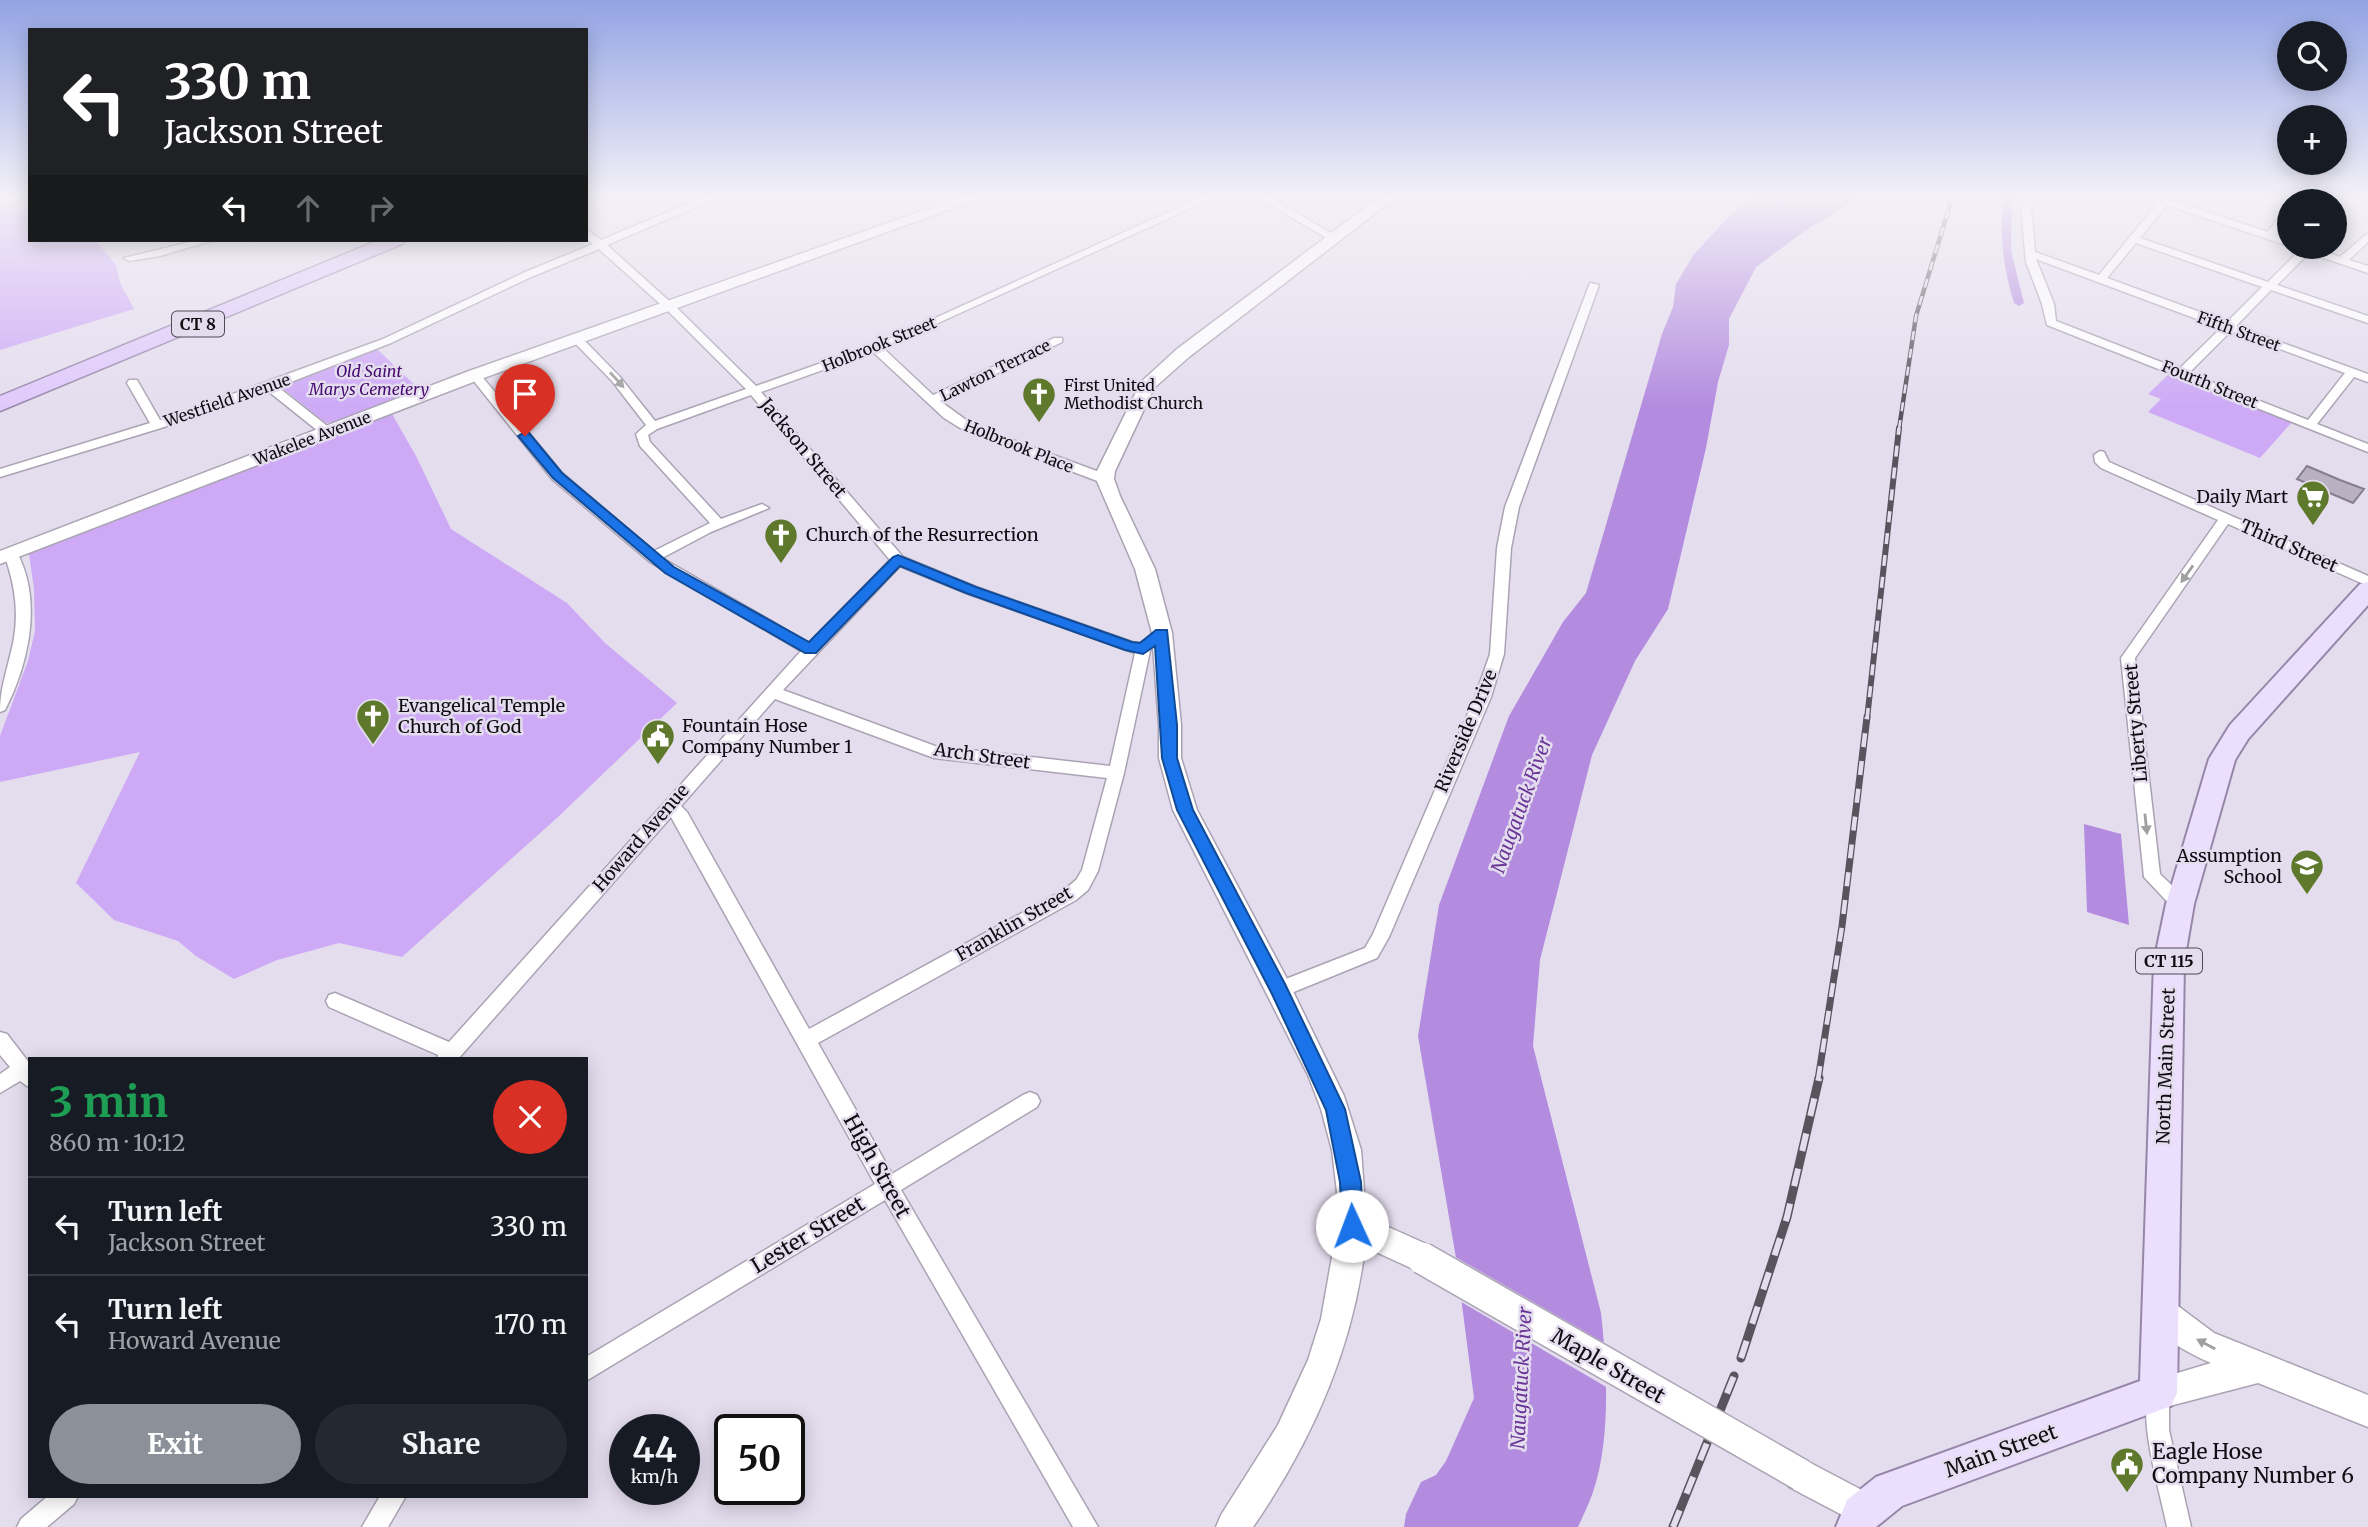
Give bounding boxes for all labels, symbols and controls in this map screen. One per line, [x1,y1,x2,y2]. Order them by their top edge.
map controls [2277,21,2347,259]
button: search [2277,21,2347,91]
text: 330 m [164,51,311,112]
icon: left [49,56,140,147]
button: + [2277,105,2347,175]
text: Jackson Street [164,112,383,152]
icon: left [216,189,254,227]
icon: ahead [289,189,327,227]
icon: right [362,189,400,227]
button: − [2277,189,2347,259]
street label: Fifth Street [2195,307,2284,356]
road number: CT 8 [172,312,224,336]
street label: Holbrook Street [819,312,940,376]
street label: Lawton Terrace [936,335,1054,405]
street label: Fourth Street [2159,356,2262,413]
park label: Old Saint Marys Cemetery [308,361,429,399]
pin [495,364,555,436]
street label: Westfield Avenue [160,369,293,431]
one-way arrow [608,371,624,388]
icon: arrive [506,375,544,413]
church icon: First United Methodist Church [1020,375,1058,424]
place label: First United Methodist Church [1064,375,1203,413]
street label: Jackson Street [754,392,852,502]
street label: Wakelee Avenue [250,406,373,470]
street label: Holbrook Place [962,415,1076,477]
supermarket icon: Daily Mart [2294,478,2332,527]
place label: Daily Mart [2196,485,2288,508]
street label: Third Street [2237,514,2342,577]
church icon: Church of the Resurrection [762,516,800,565]
place label: Church of the Resurrection [806,523,1039,546]
one-way arrow [2180,565,2194,583]
street label: Liberty Street [2119,663,2152,783]
street label: Riverside Drive [1429,666,1502,796]
place label: Evangelical Temple Church of God [398,694,565,738]
church icon: Evangelical Temple Church of God [354,697,392,746]
place label: Fountain Hose Company Number 1 [682,714,852,758]
public building icon: Fountain Hose Company Number 1 [639,717,677,766]
water label: Naugatuck River [1485,734,1557,876]
street label: Arch Street [932,737,1032,774]
street label: Howard Avenue [588,779,694,896]
one-way arrow [2141,813,2152,835]
place label: Assumption School [2176,844,2282,888]
school or university icon: Assumption School [2288,847,2326,896]
street label: Franklin Street [951,881,1076,966]
road number: CT 115 [2136,948,2202,973]
street label: North Main Street [2151,987,2180,1145]
text: 3 min [49,1076,168,1128]
button: close [493,1080,567,1154]
street label: High Street [838,1109,917,1222]
text: 860 m · 10:12 [49,1128,185,1157]
position arrow [1315,1189,1389,1263]
street label: Lester Street [746,1190,870,1279]
text: Turn left [108,1195,222,1228]
icon: left [49,1207,87,1245]
text: 330 m [490,1210,567,1243]
text: Jackson Street [108,1228,265,1257]
text: Turn left [108,1293,222,1326]
icon: left [49,1305,87,1343]
water label: Naugatuck River [1505,1306,1537,1450]
text: 170 m [494,1308,567,1341]
street label: Maple Street [1546,1322,1670,1409]
text: Howard Avenue [108,1326,281,1355]
one-way arrow [2196,1338,2215,1350]
button: Exit [49,1404,301,1484]
button: Share [315,1404,567,1484]
speed limit sign: 50 [714,1414,805,1505]
street label: Main Street [1941,1418,2061,1483]
text: 44 [632,1428,677,1472]
place label: Eagle Hose Company Number 6 [2152,1438,2354,1489]
public building icon: Eagle Hose Company Number 6 [2108,1445,2146,1494]
text: km/h [631,1465,678,1488]

